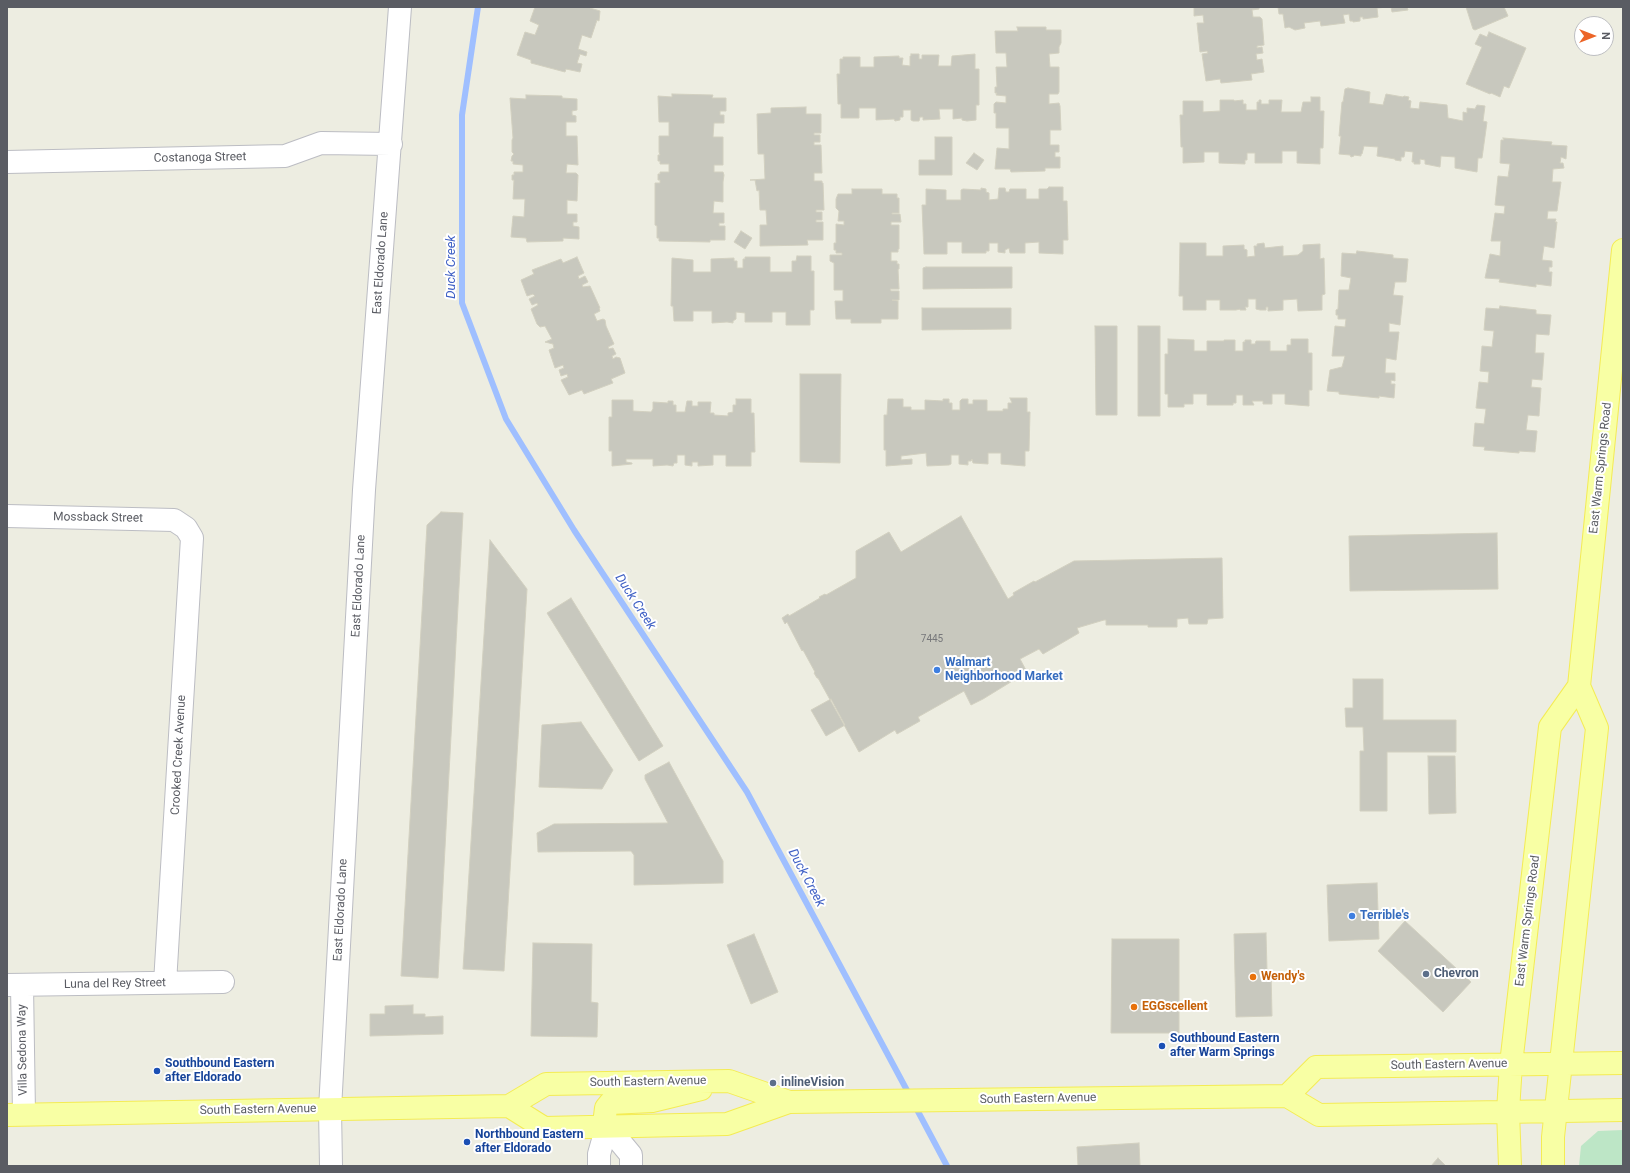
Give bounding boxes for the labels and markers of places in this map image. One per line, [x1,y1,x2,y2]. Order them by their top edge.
place label: Walmart Neighborhood Market [945,656,1063,684]
marker: Walmart Neighborhood Market [932,665,942,675]
place label: Terrible's [1360,909,1409,923]
marker: Terrible's [1347,911,1357,921]
place label: Chevron [1434,967,1479,981]
marker: Chevron [1421,969,1431,979]
place label: Wendy's [1261,970,1305,984]
marker: Wendy's [1248,972,1258,982]
place label: EGGscellent [1142,1000,1208,1014]
marker: EGGscellent [1129,1002,1139,1012]
place label: Southbound Eastern after Warm Springs [1170,1032,1279,1060]
marker: Southbound Eastern after Warm Springs [1157,1041,1167,1051]
place label: Southbound Eastern after Eldorado [165,1057,274,1085]
marker: Southbound Eastern after Eldorado [152,1066,162,1076]
place label: inlineVision [781,1076,844,1090]
marker: inlineVision [768,1078,778,1088]
place label: Northbound Eastern after Eldorado [475,1128,583,1156]
marker: Northbound Eastern after Eldorado [462,1137,472,1147]

